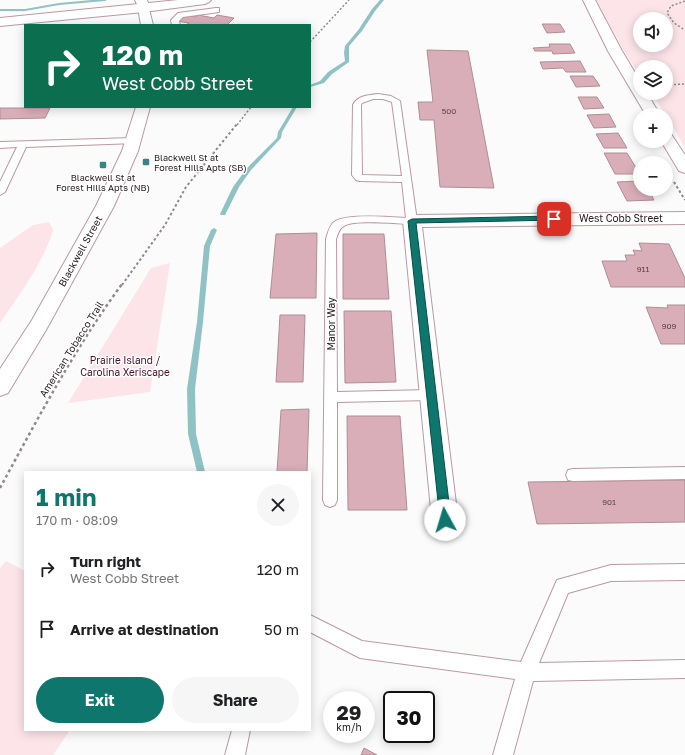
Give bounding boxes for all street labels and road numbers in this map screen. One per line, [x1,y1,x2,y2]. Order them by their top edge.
street label: West Cobb Street [579,212,663,224]
street label: Blackwell Street [56,214,104,288]
street label: Manor Way [325,297,337,351]
street label: American Tobacco Trail [37,299,105,399]

